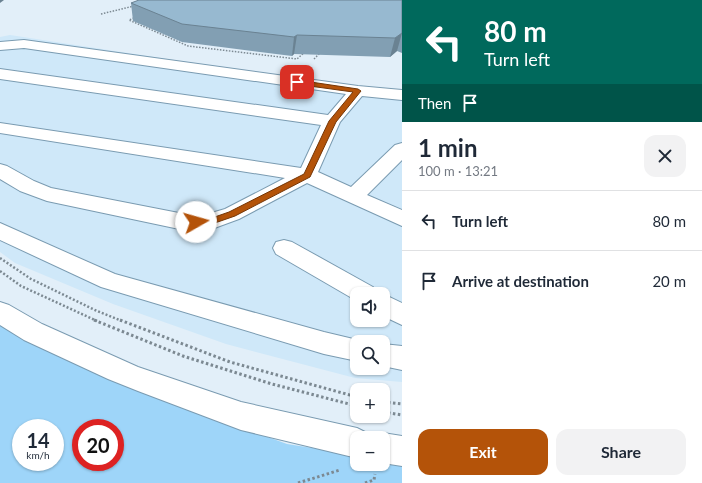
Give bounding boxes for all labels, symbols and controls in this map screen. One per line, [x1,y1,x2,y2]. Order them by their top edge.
text: 80 m [484,14,547,48]
icon: left [418,16,470,68]
text: Turn left [484,48,550,70]
pin [280,65,314,99]
icon: arrive [286,71,308,93]
icon: arrive [459,92,481,114]
text: Then [418,94,451,112]
text: 1 min [418,133,478,162]
button: close [644,135,686,177]
text: 100 m · 13:21 [418,163,498,179]
position arrow [175,201,217,243]
icon: left [418,210,440,232]
text: Turn left [452,212,508,230]
text: 80 m [652,212,686,230]
icon: arrive [418,270,440,292]
text: Arrive at destination [452,272,589,290]
text: 20 m [652,272,686,290]
map controls [350,287,390,471]
button: sound [350,287,390,327]
button: search [350,335,390,375]
button: + [350,383,390,423]
speed limit sign: 20 [72,419,124,471]
text: 14 [26,428,50,452]
button: Exit [418,429,548,475]
button: Share [556,429,686,475]
button: − [350,431,390,471]
text: km/h [26,449,50,461]

